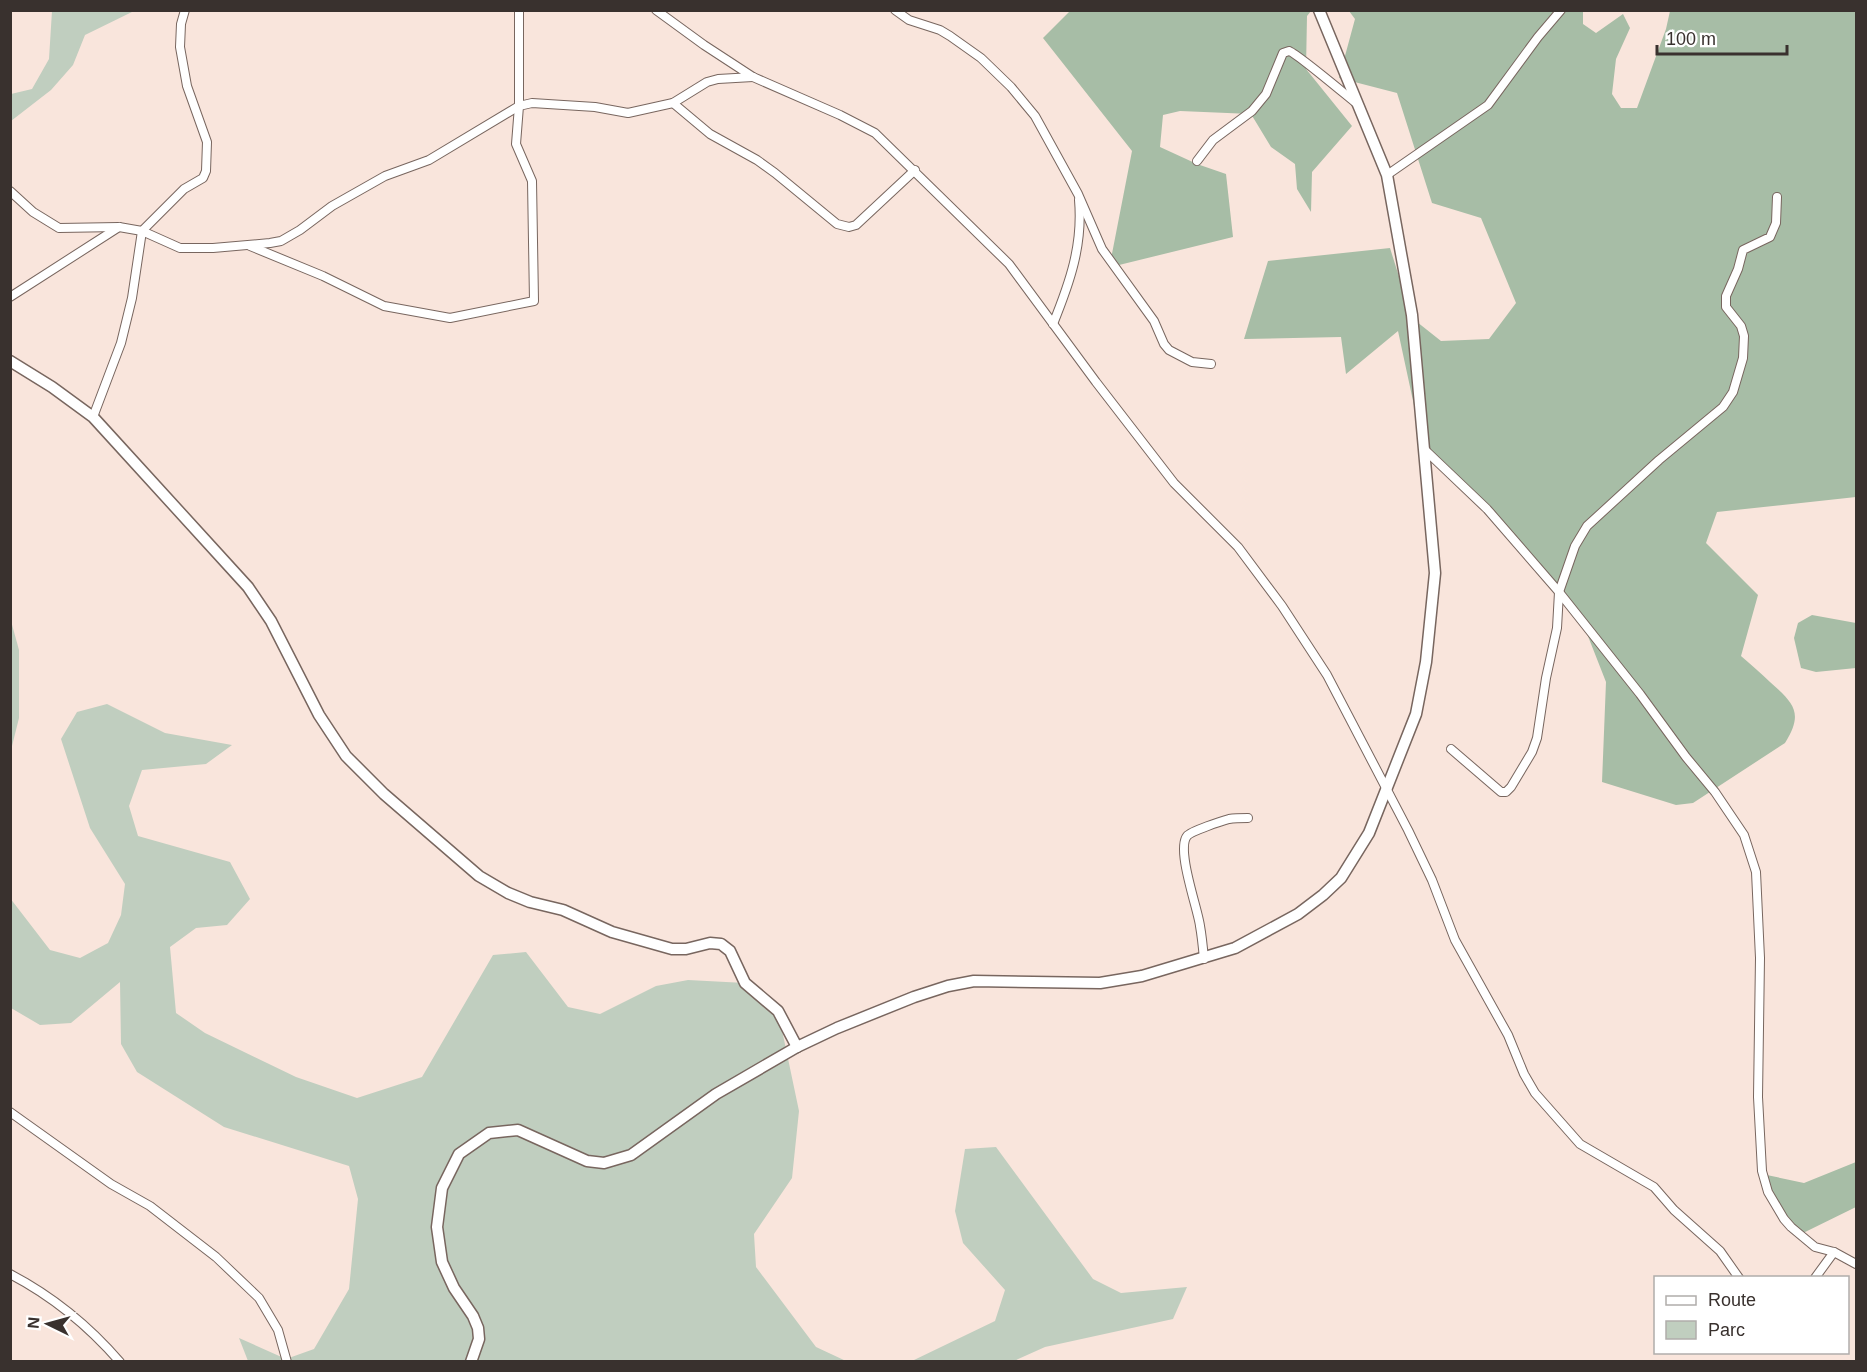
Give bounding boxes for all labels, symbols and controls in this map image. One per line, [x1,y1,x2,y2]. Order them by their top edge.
scale bar [1657,18,1788,56]
text: 100 m [1666,29,1716,49]
legend [1654,1276,1849,1354]
text: Route [1708,1290,1756,1310]
north arrow [18,1294,78,1354]
text: N [25,1316,43,1329]
text: Parc [1708,1320,1745,1340]

